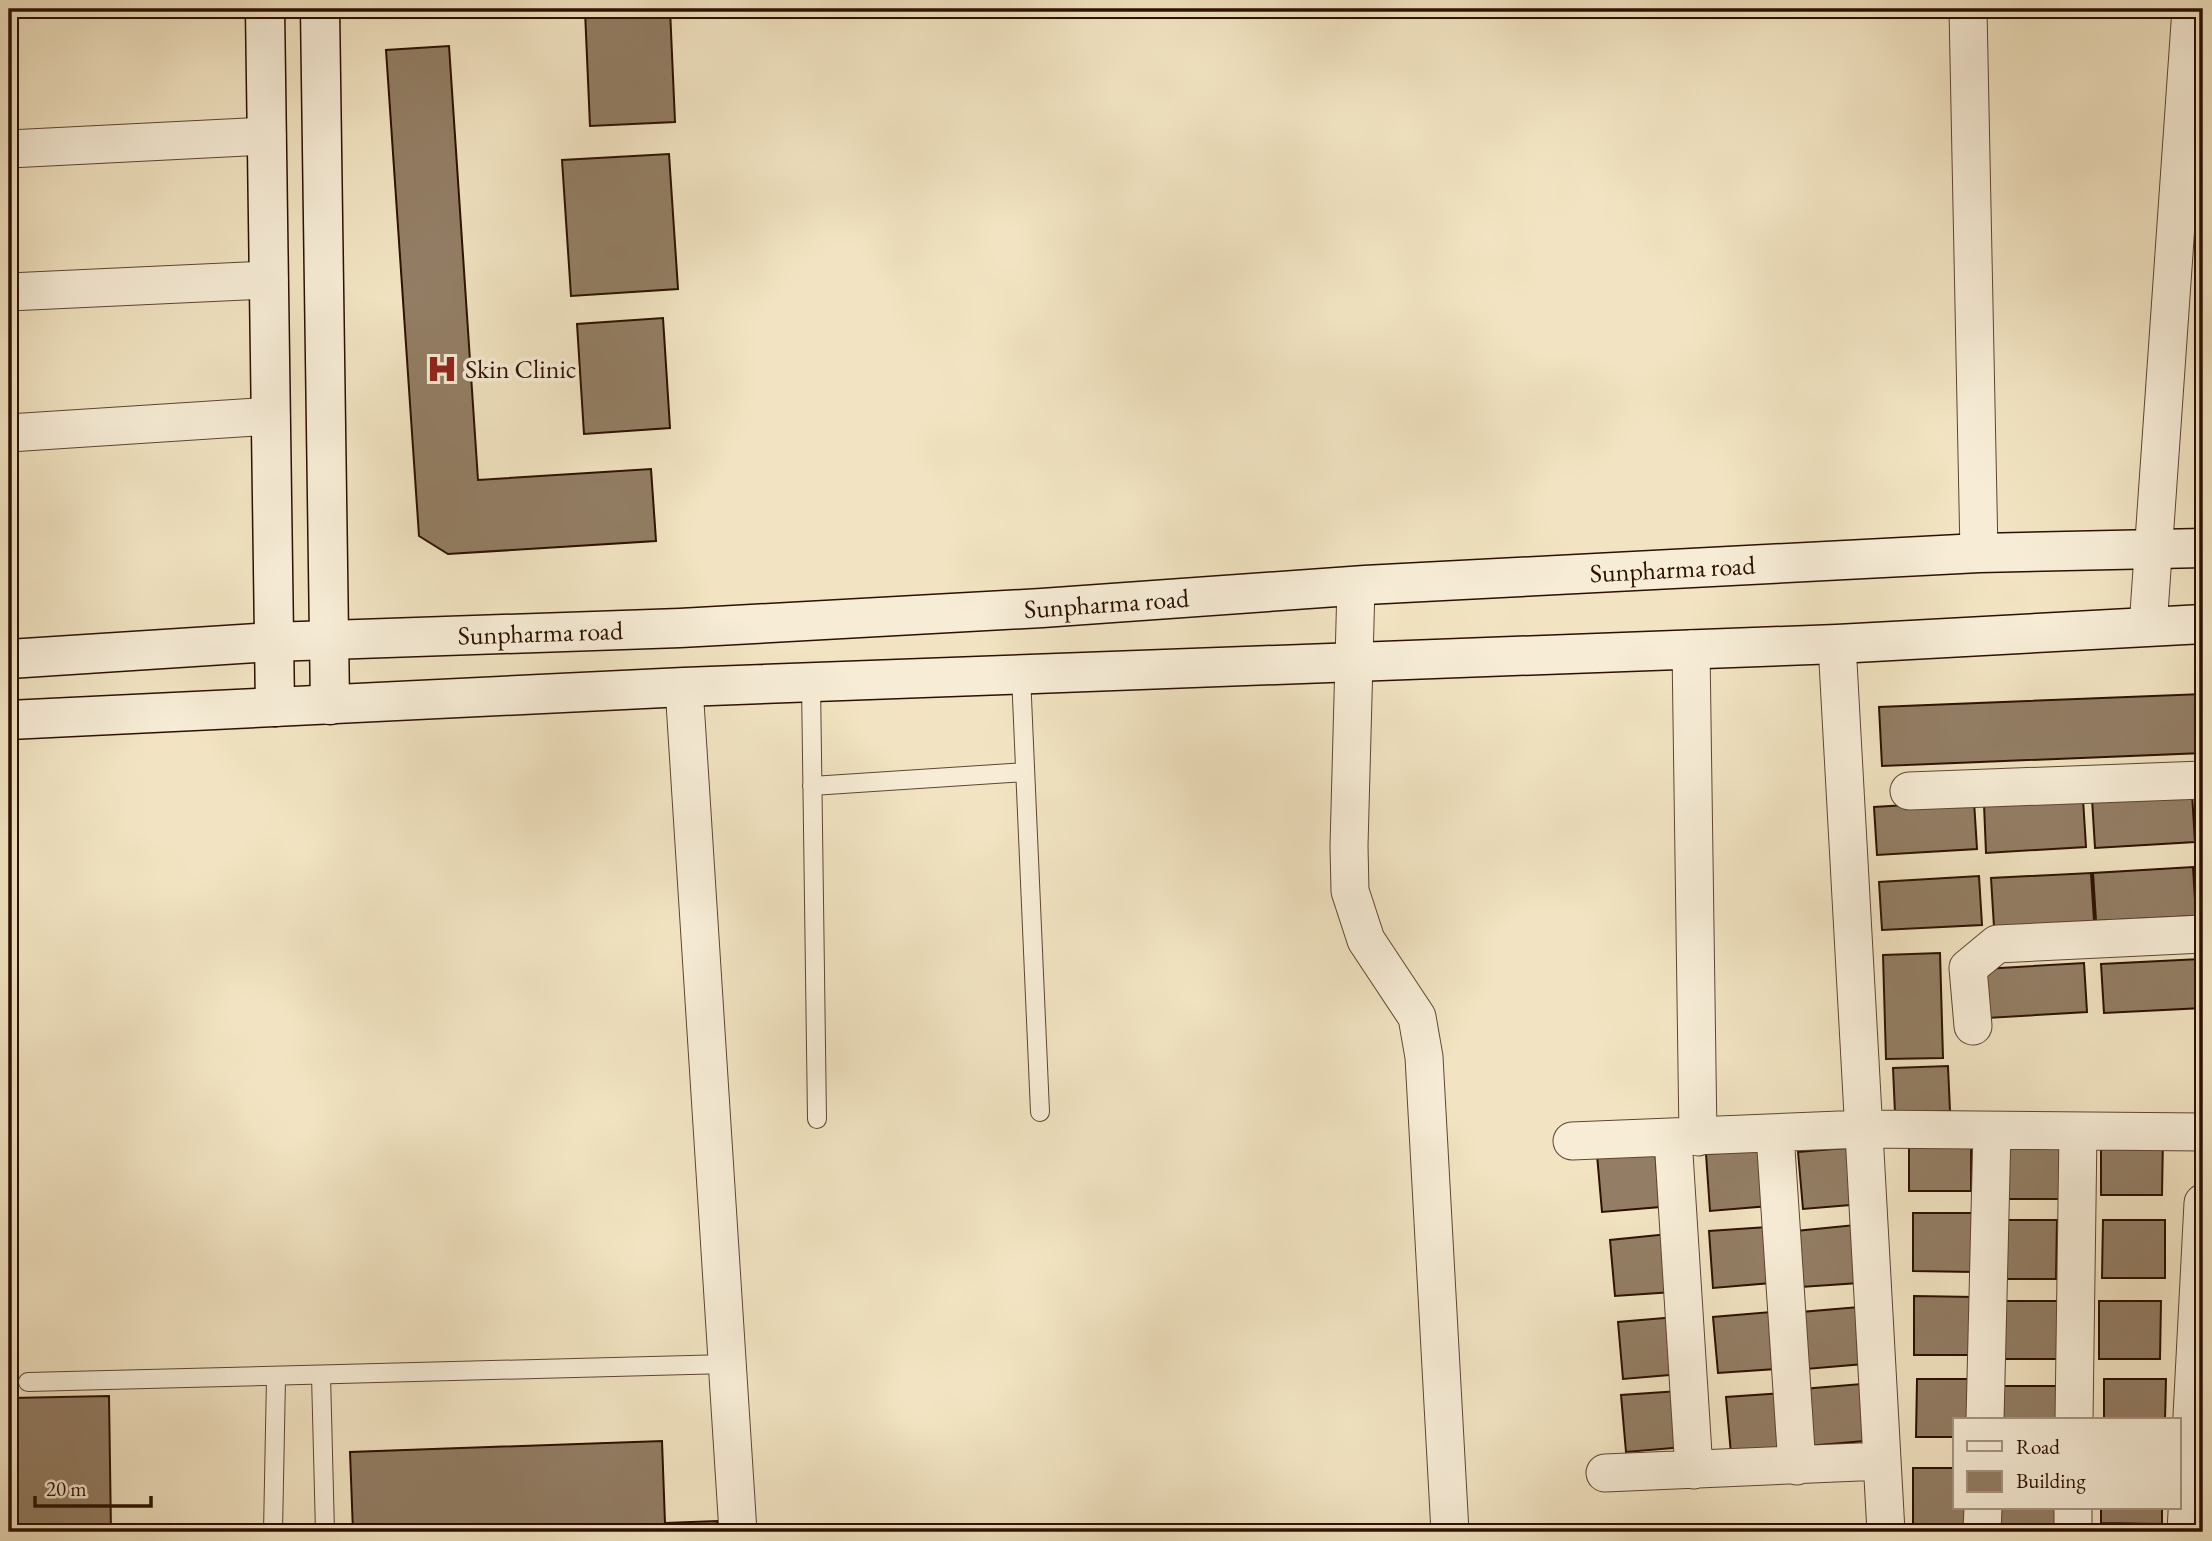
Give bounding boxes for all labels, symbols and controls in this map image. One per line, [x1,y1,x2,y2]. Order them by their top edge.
hospital icon: Skin Clinic [425,352,459,386]
place label: Skin Clinic [465,352,576,386]
street label: Sunpharma road [1589,548,1757,590]
street label: Sunpharma road [1023,581,1191,626]
street label: Sunpharma road [457,613,624,653]
legend [1953,1418,2180,1510]
text: Road [2016,1433,2060,1460]
scale bar [35,1464,150,1508]
text: Building [2016,1467,2086,1494]
text: 20 m [46,1475,87,1502]

